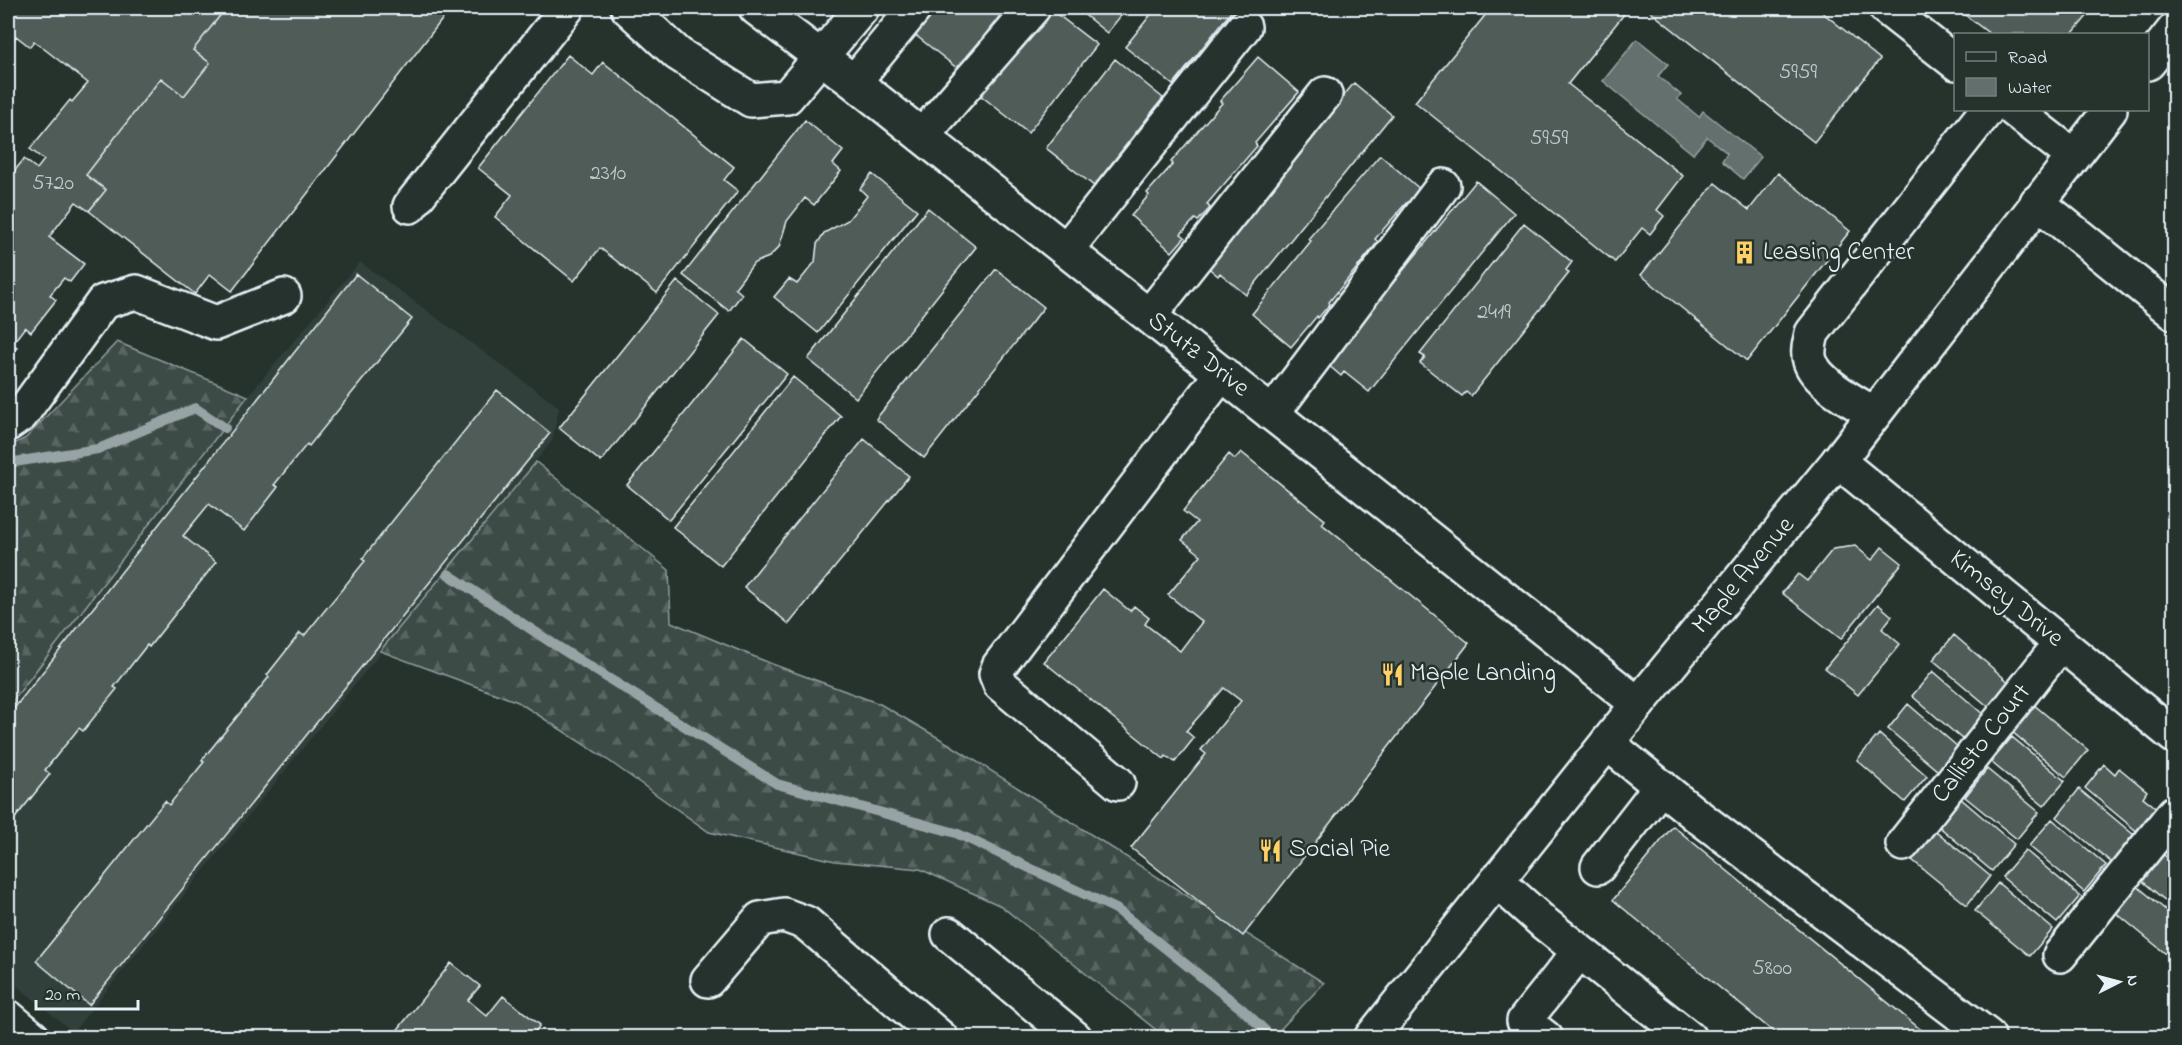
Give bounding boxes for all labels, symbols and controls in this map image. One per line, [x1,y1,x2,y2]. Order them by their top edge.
legend [1954,33,2149,111]
text: Road [2008,46,2047,72]
house number: 5959 [1779,57,1818,89]
text: Water [2008,76,2052,102]
house number: 5959 [1530,123,1569,155]
house number: 2310 [590,158,626,190]
house number: 5720 [32,168,74,200]
place label: Leasing Center [1763,234,1915,272]
building icon: Leasing Center [1732,240,1758,266]
house number: 2419 [1477,297,1511,329]
street label: Stutz Drive [1139,303,1258,407]
street label: Maple Avenue [1683,509,1805,643]
street label: Kimsey Drive [1941,541,2072,657]
place label: Maple Landing [1410,655,1556,693]
restaurant icon: Maple Landing [1379,661,1405,687]
street label: Callisto Court [1923,676,2041,812]
place label: Social Pie [1289,831,1391,869]
restaurant icon: Social Pie [1258,837,1284,863]
north arrow [2089,952,2149,1012]
house number: 5800 [1752,953,1792,985]
scale bar [36,973,138,1011]
text: N [2119,974,2144,987]
text: 20 m [45,983,80,1009]

